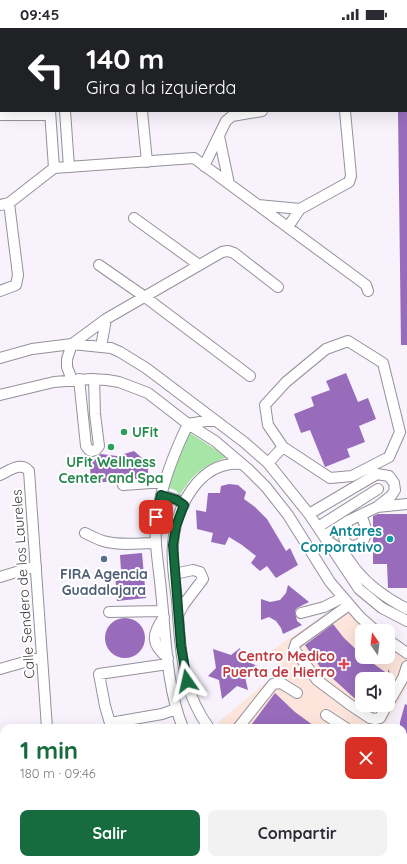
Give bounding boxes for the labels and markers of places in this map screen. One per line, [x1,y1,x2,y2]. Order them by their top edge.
place label: UFit [132,423,159,441]
marker: UFit [119,427,129,437]
marker: UFit Wellness Center and Spa [106,442,116,452]
place label: UFit Wellness Center and Spa [58,453,164,487]
pin [139,500,173,534]
place label: Antares Corporativo [301,522,382,556]
marker: Antares Corporativo [385,534,395,544]
marker: FIRA Agencia Guadalajara [99,554,109,564]
place label: FIRA Agencia Guadalajara [60,565,148,599]
place label: Centro Medico Puerta de Hierro [222,647,335,681]
marker: Centro Medico Puerta de Hierro [338,658,350,670]

